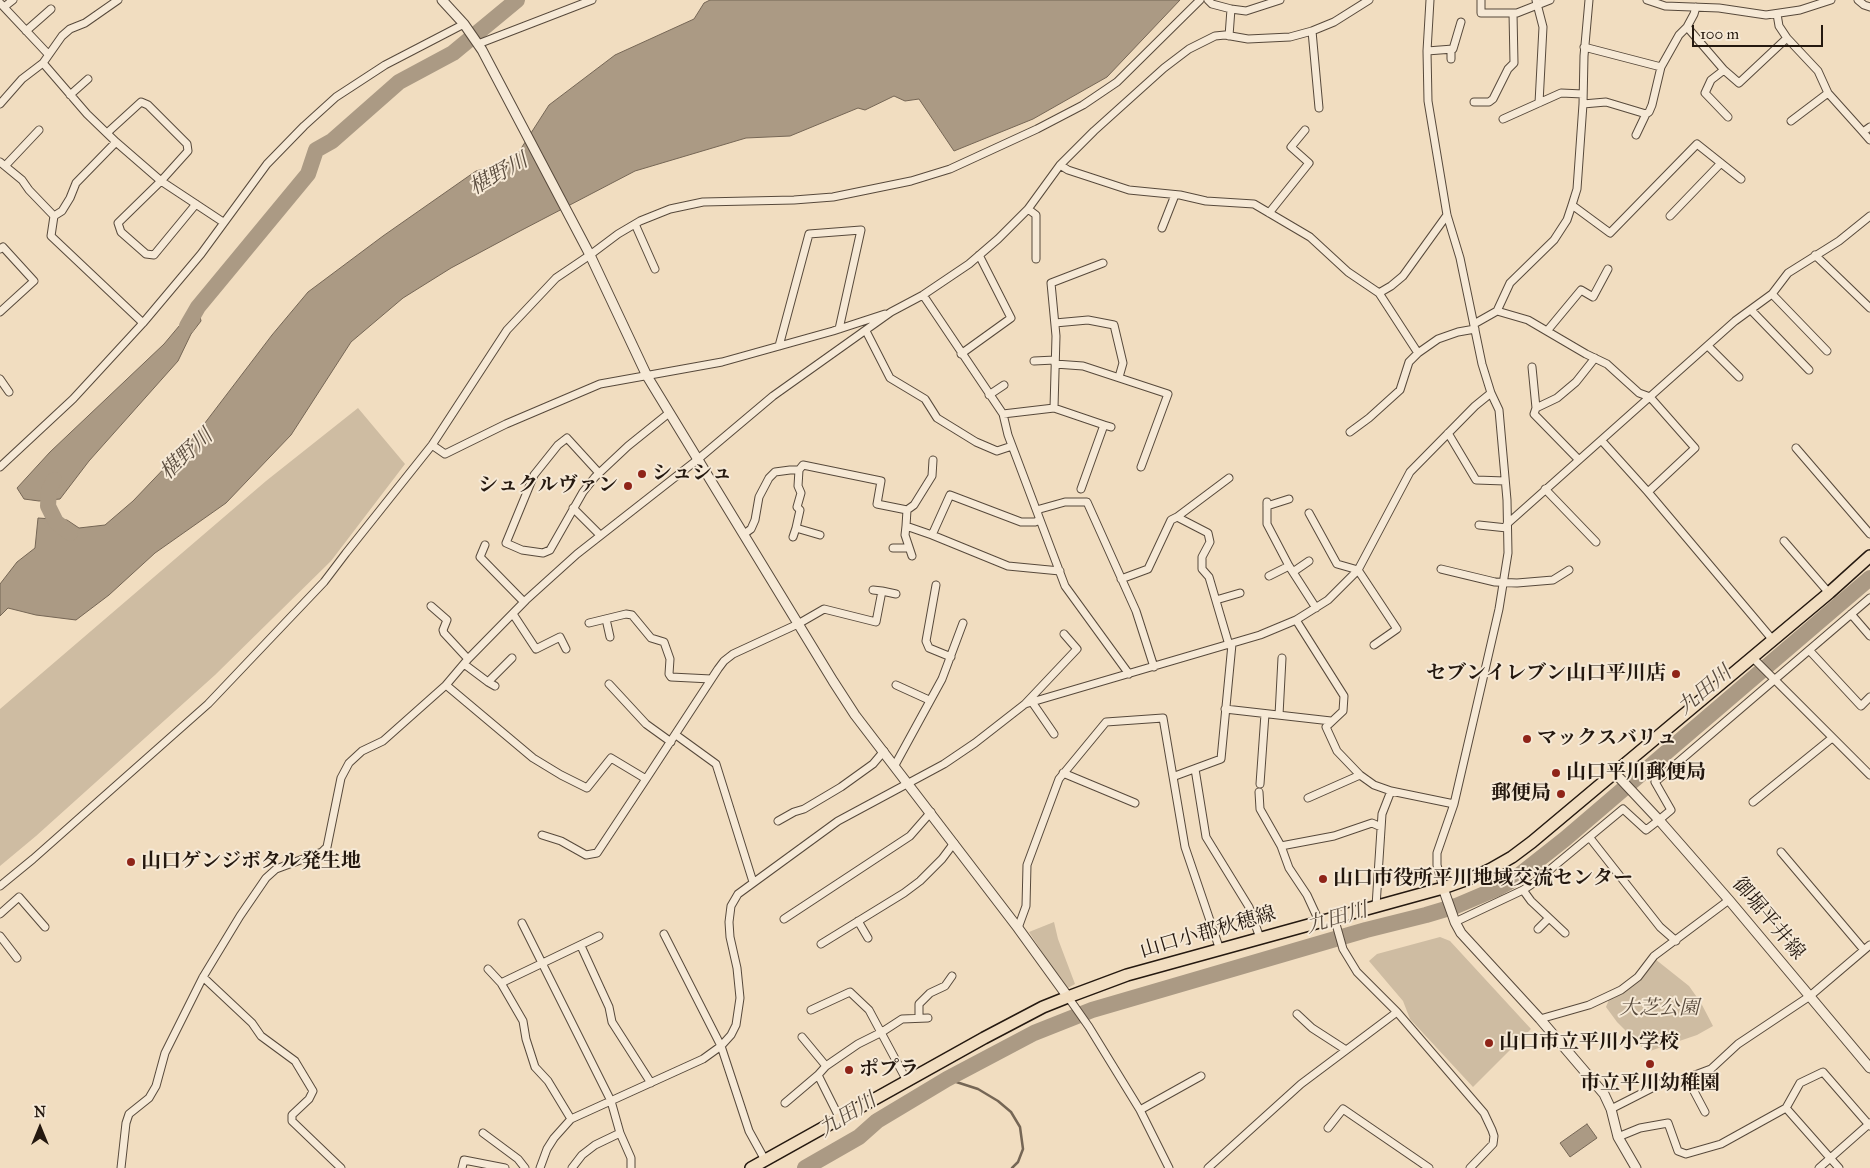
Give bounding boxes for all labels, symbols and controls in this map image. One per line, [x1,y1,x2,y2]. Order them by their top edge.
scale bar [1695,15,1826,47]
text: 100 m [1700,25,1739,43]
water label: 椹野川 [465,149,533,201]
water label: 椹野川 [155,424,219,486]
place label: シュシュ [652,462,732,486]
marker: シュシュ [636,468,648,480]
place label: シュクルヴァン [478,474,618,498]
marker: シュクルヴァン [622,480,634,492]
water label: 九田川 [1673,661,1737,721]
place label: セブンイレブン山口平川店 [1426,662,1666,686]
marker: セブンイレブン山口平川店 [1670,668,1682,680]
place label: マックスバリュ [1537,727,1677,751]
marker: マックスバリュ [1521,733,1533,745]
place label: 山口平川郵便局 [1566,761,1706,785]
marker: 山口平川郵便局 [1550,767,1562,779]
place label: 郵便局 [1491,782,1551,806]
marker: 郵便局 [1555,788,1567,800]
place label: 山口ゲンジボタル発生地 [141,850,361,874]
marker: 山口ゲンジボタル発生地 [125,856,137,868]
place label: 山口市役所平川地域交流センター [1333,867,1633,891]
marker: 山口市役所平川地域交流センター [1317,873,1329,885]
street label: 御堀平井線 [1727,873,1809,965]
water label: 九田川 [1303,898,1371,940]
street label: 山口小郡秋穂線 [1137,902,1279,964]
park label: 大芝公園 [1619,997,1699,1021]
place label: 山口市立平川小学校 [1499,1031,1679,1055]
marker: 山口市立平川小学校 [1483,1037,1495,1049]
place label: ポプラ [859,1058,919,1082]
marker: 市立平川幼稚園 [1644,1058,1656,1070]
marker: ポプラ [843,1064,855,1076]
place label: 市立平川幼稚園 [1580,1072,1720,1096]
water label: 九田川 [815,1089,881,1143]
north arrow [15,1103,65,1153]
text: N [34,1104,46,1121]

